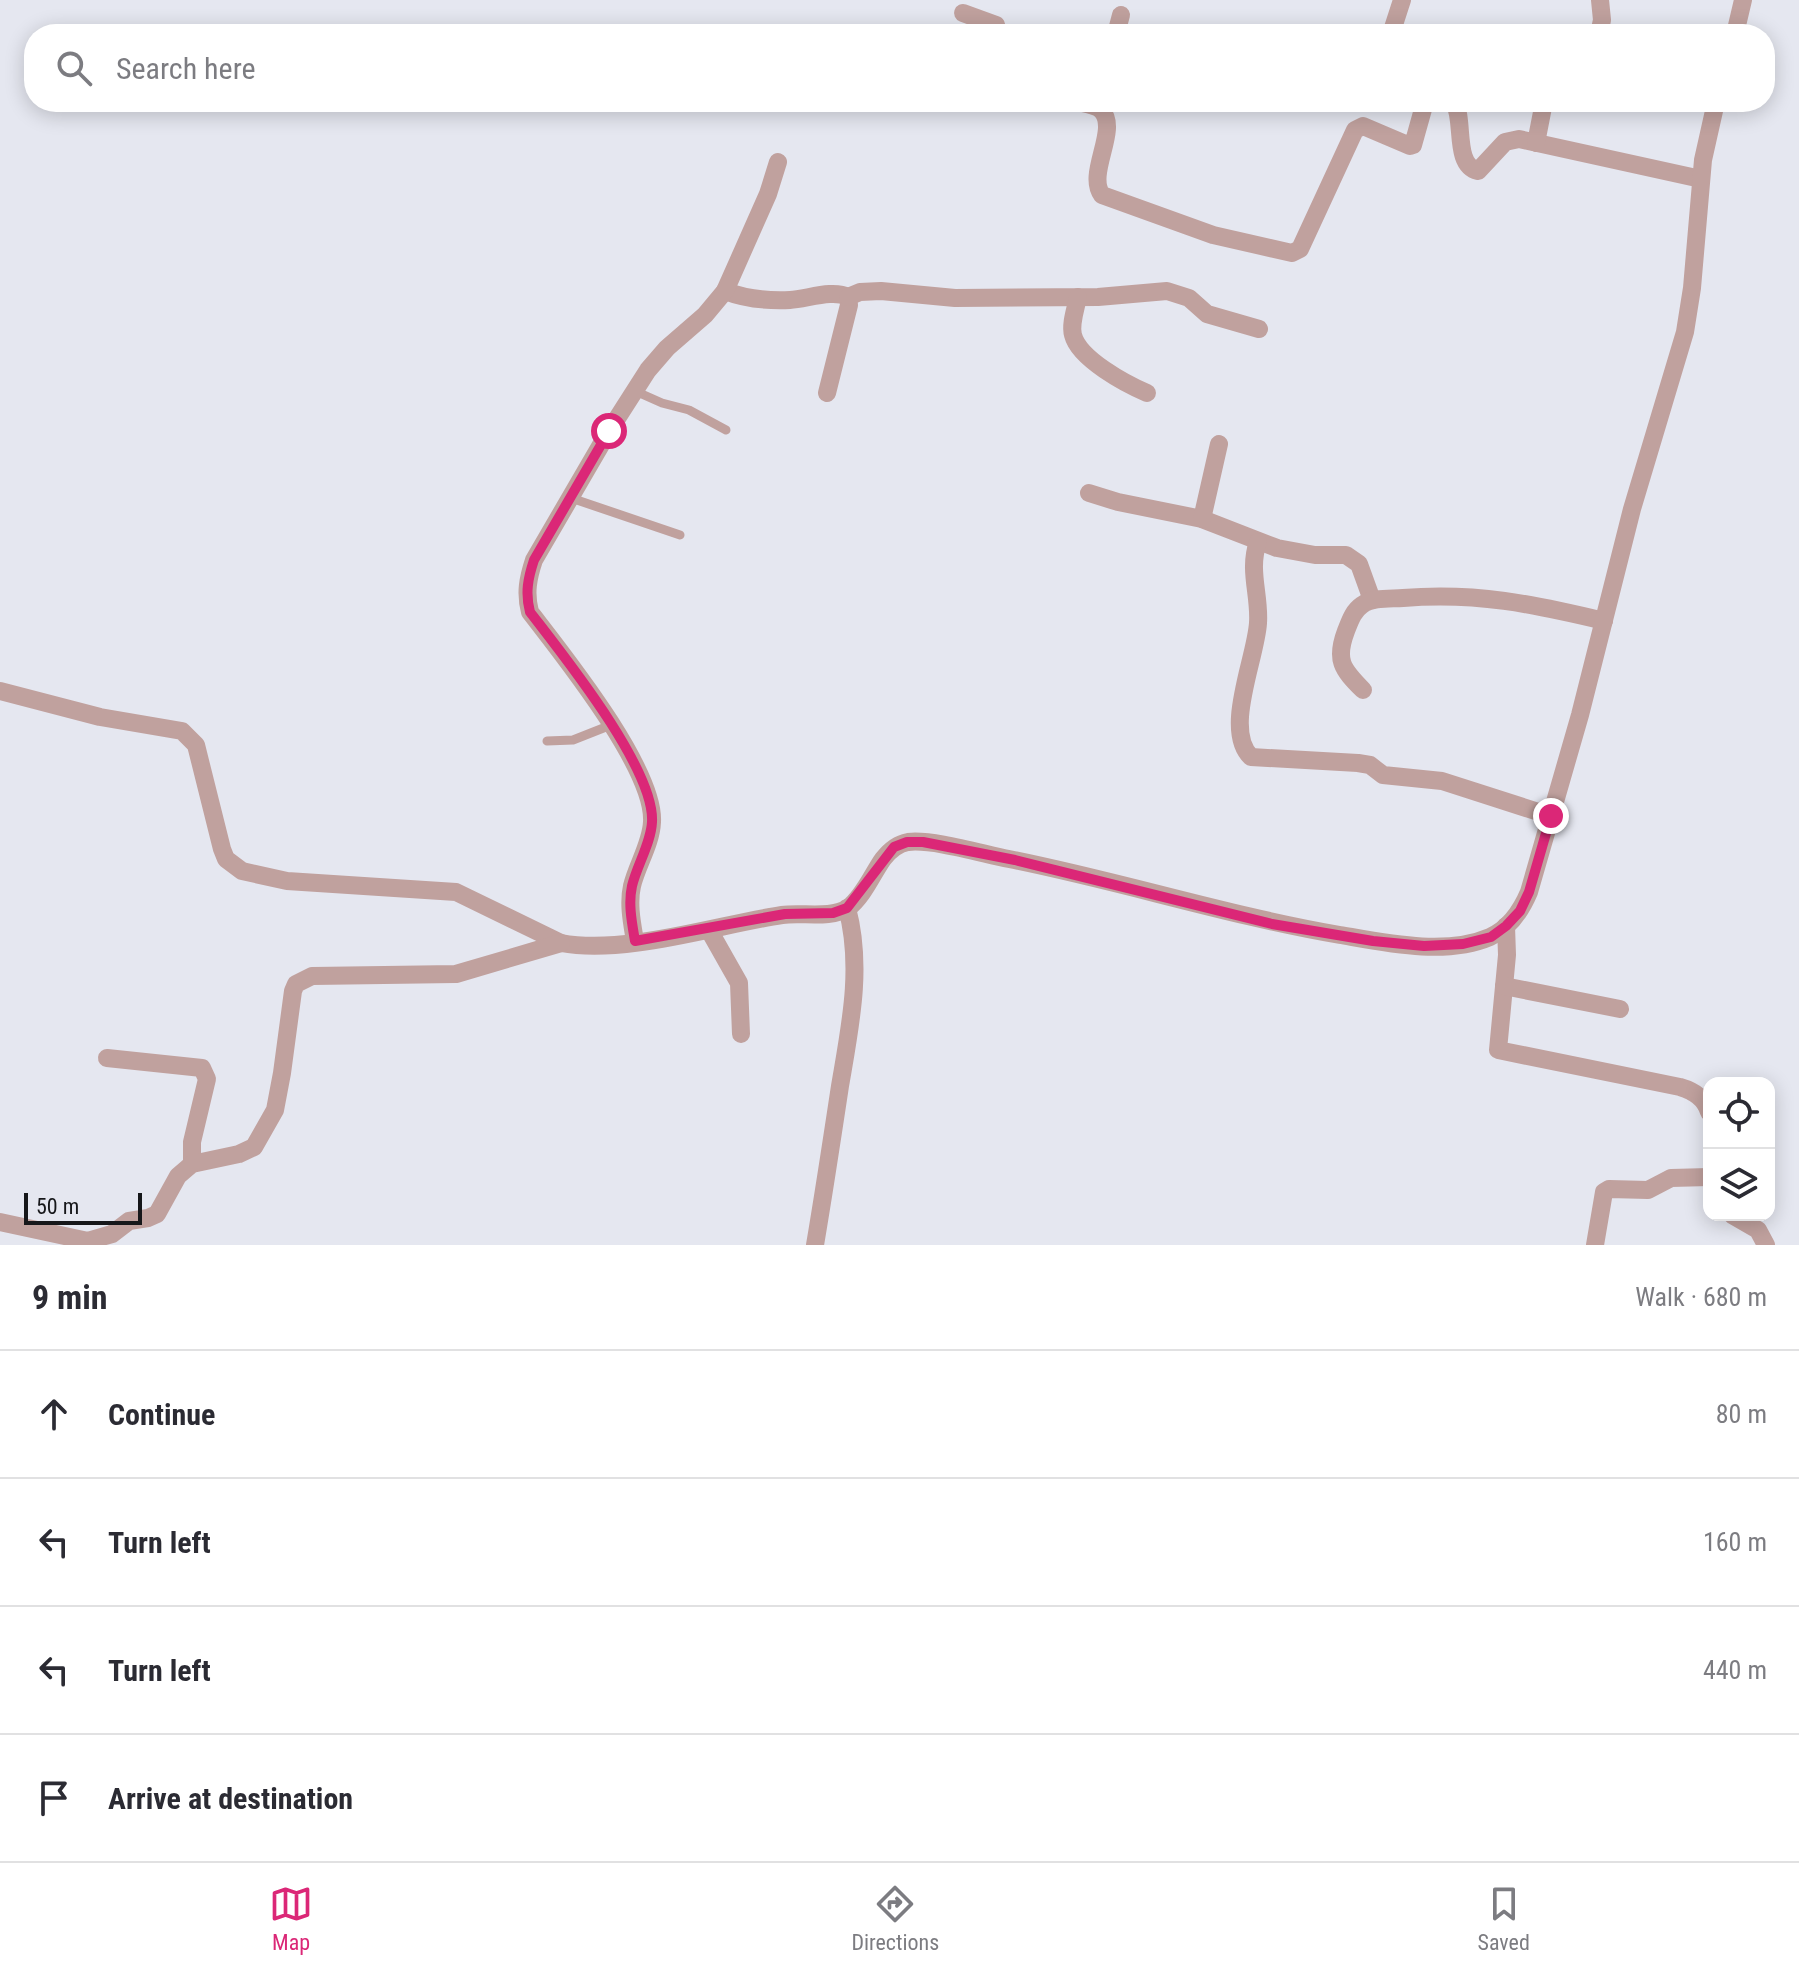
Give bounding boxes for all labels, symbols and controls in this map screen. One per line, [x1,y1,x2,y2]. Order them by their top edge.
search box [24,24,1775,112]
icon: search [52,46,96,90]
text: Search here [116,51,256,86]
route start [591,413,627,449]
route end [1533,798,1569,834]
map controls [1703,1077,1775,1221]
button: locate [1703,1077,1775,1149]
button: layers [1703,1149,1775,1221]
scale bar [24,1189,142,1225]
text: 50 m [36,1194,79,1219]
text: 9 min [32,1277,108,1317]
text: Walk · 680 m [1635,1282,1767,1312]
icon: ahead [32,1392,76,1436]
text: Continue [108,1397,215,1432]
text: 80 m [1716,1399,1767,1429]
icon: left [32,1520,76,1564]
text: Turn left [108,1525,211,1560]
text: 160 m [1703,1527,1767,1557]
icon: left [32,1648,76,1692]
text: Turn left [108,1653,211,1688]
text: 440 m [1703,1655,1767,1685]
icon: arrive [32,1776,76,1820]
text: Arrive at destination [108,1781,353,1816]
tab: Map [269,1882,313,1955]
tab: Directions [851,1882,939,1955]
tab: Saved [1478,1882,1530,1955]

